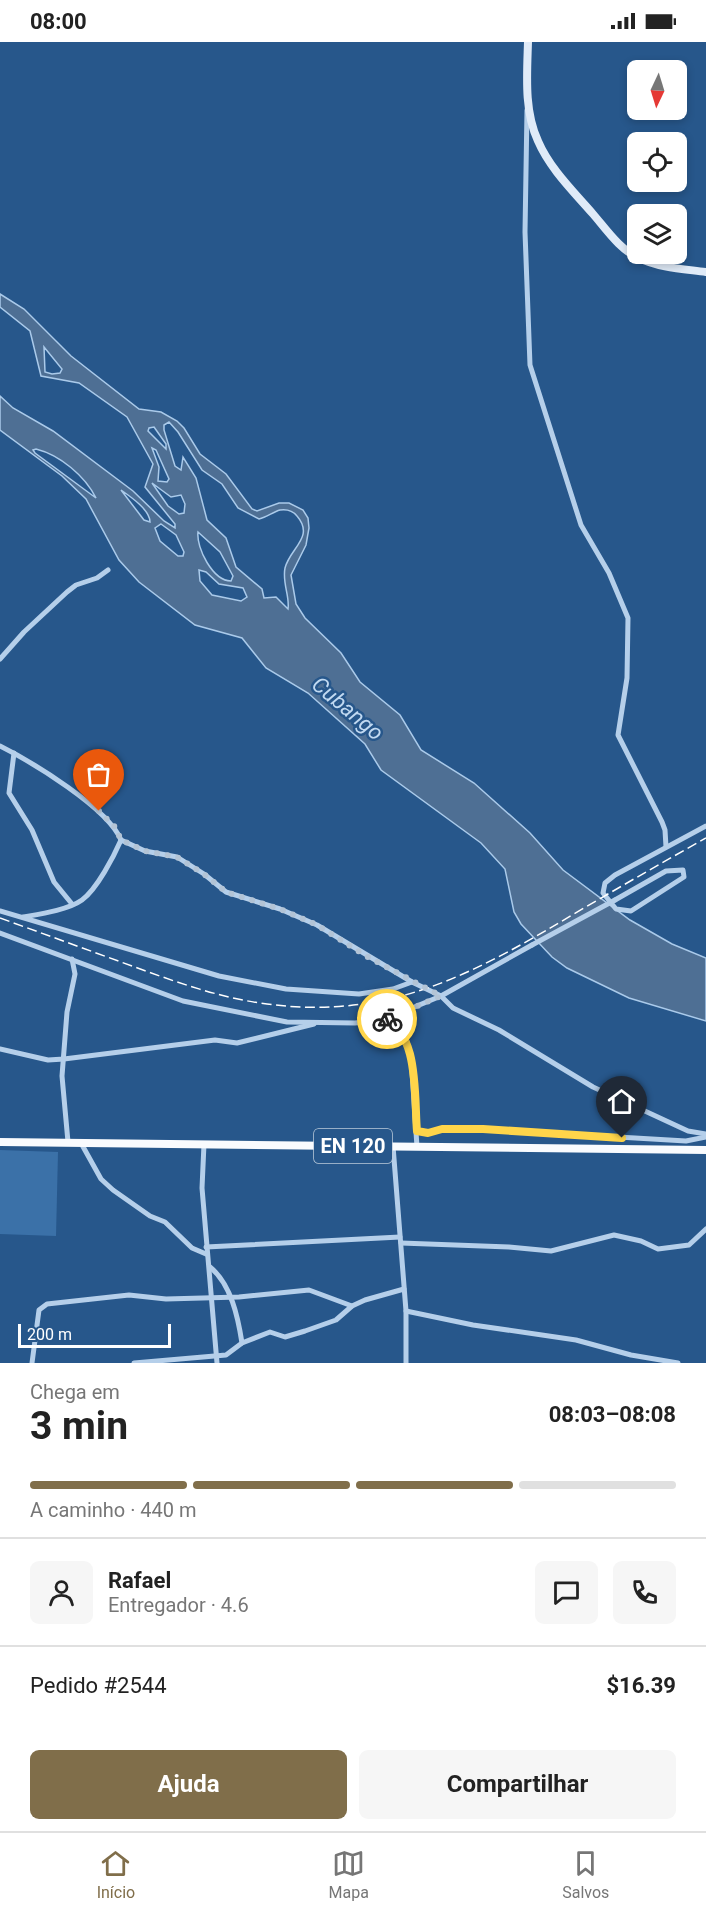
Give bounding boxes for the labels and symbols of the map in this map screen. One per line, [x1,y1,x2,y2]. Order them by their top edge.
north arrow [627,60,687,120]
water label: Cubango [307,671,388,745]
pin [73,749,124,811]
courier [357,989,417,1049]
pin [596,1076,647,1138]
road number: EN 120 [314,1129,392,1163]
scale bar [18,1321,171,1348]

